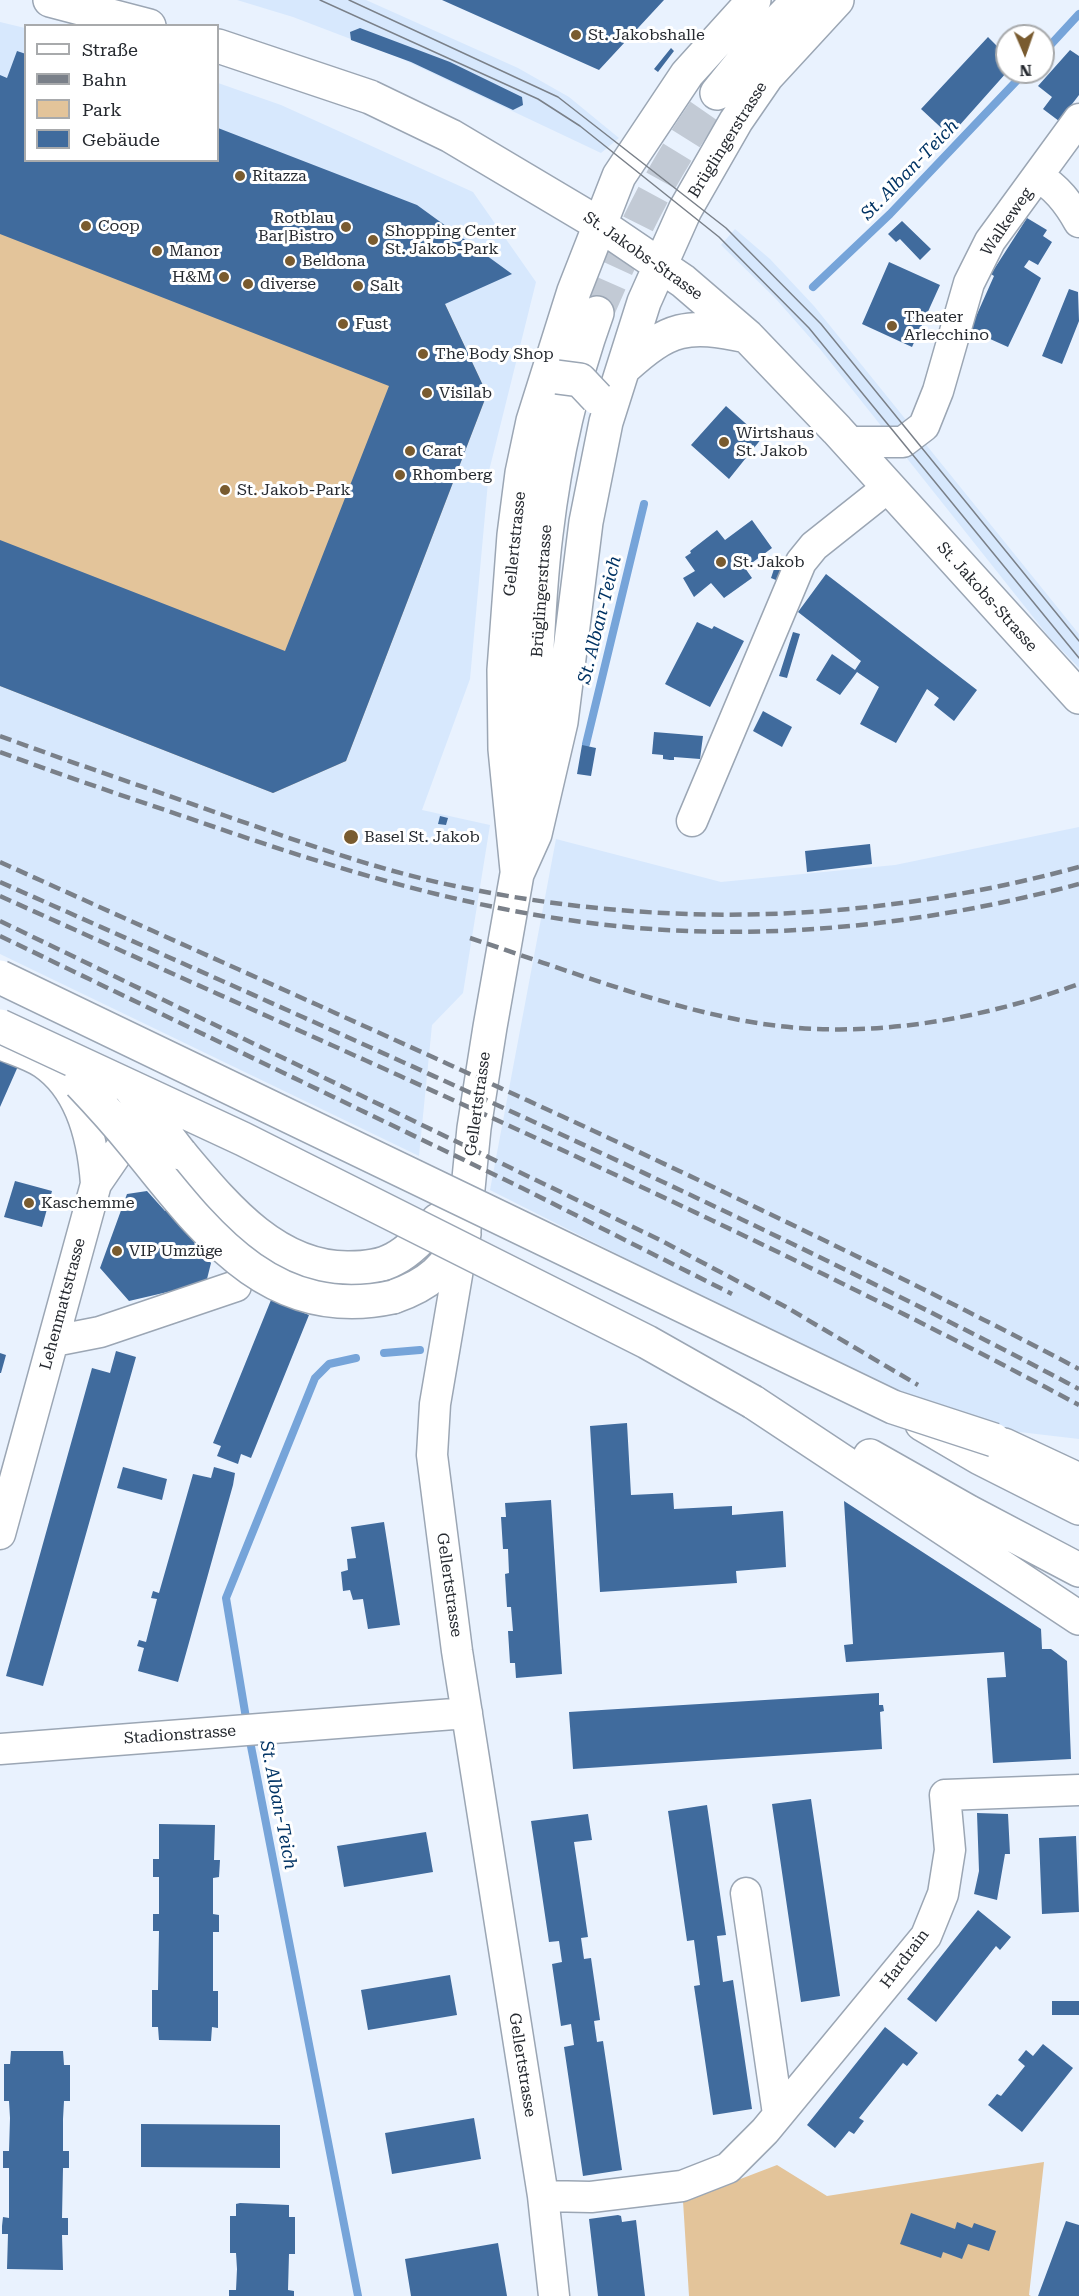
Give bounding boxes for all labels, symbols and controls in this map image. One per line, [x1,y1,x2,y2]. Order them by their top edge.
legend [24,24,219,162]
north arrow [995,24,1055,84]
place label: St. Jakobshalle [588,25,705,45]
marker: St. Jakobshalle [569,28,583,42]
text: Straße [82,39,138,60]
text: N [1019,61,1032,80]
text: Bahn [82,69,127,90]
street label: Brüglingerstrasse [685,78,771,202]
text: Park [82,99,122,120]
water label: St. Alban-Teich [857,115,963,225]
text: Gebäude [82,129,160,150]
place label: Ritazza [252,166,307,186]
marker: Ritazza [233,169,247,183]
street label: Walkeweg [977,184,1037,260]
place label: Rotblau Bar|Bistro [258,208,334,246]
street label: St. Jakobs-Strasse [580,208,706,304]
place label: Coop [98,216,140,236]
marker: Coop [79,219,93,233]
marker: Rotblau Bar|Bistro [339,220,353,234]
place label: Shopping Center St. Jakob-Park [385,221,516,259]
marker: Shopping Center St. Jakob-Park [366,233,380,247]
place label: Manor [169,241,219,261]
marker: Manor [150,244,164,258]
place label: Beldona [302,251,365,271]
marker: Beldona [283,254,297,268]
place label: H&M [172,267,212,287]
marker: H&M [217,270,231,284]
place label: diverse [260,274,316,294]
place label: Salt [370,276,400,296]
marker: diverse [241,277,255,291]
marker: Salt [351,279,365,293]
place label: Theater Arlecchino [904,307,989,345]
place label: Fust [355,314,388,334]
marker: Fust [336,317,350,331]
marker: Theater Arlecchino [885,319,899,333]
place label: The Body Shop [435,344,554,364]
marker: The Body Shop [416,347,430,361]
place label: Visilab [439,383,492,403]
marker: Visilab [420,386,434,400]
place label: Wirtshaus St. Jakob [736,423,814,461]
marker: Wirtshaus St. Jakob [717,435,731,449]
place label: Carat [422,441,463,461]
marker: Carat [403,444,417,458]
place label: Rhomberg [412,465,492,485]
marker: Rhomberg [393,468,407,482]
place label: St. Jakob-Park [237,480,351,500]
marker: St. Jakob-Park [218,483,232,497]
street label: Gellertstrasse [500,491,530,597]
street label: Brüglingerstrasse [528,524,556,658]
street label: St. Jakobs-Strasse [933,538,1041,656]
place label: St. Jakob [733,552,804,572]
water label: St. Alban-Teich [574,554,626,686]
marker: St. Jakob [714,555,728,569]
place label: Basel St. Jakob [364,827,480,847]
marker: Basel St. Jakob [342,828,360,846]
street label: Gellertstrasse [461,1051,495,1157]
place label: Kaschemme [41,1193,135,1213]
marker: Kaschemme [22,1196,36,1210]
street label: Lehenmattstrasse [36,1236,90,1372]
place label: VIP Umzüge [129,1241,223,1261]
marker: VIP Umzüge [110,1244,124,1258]
street label: Gellertstrasse [432,1532,466,1638]
street label: Stadionstrasse [123,1722,237,1748]
water label: St. Alban-Teich [255,1739,301,1871]
street label: Hardrain [877,1926,933,1992]
street label: Gellertstrasse [504,2011,540,2119]

